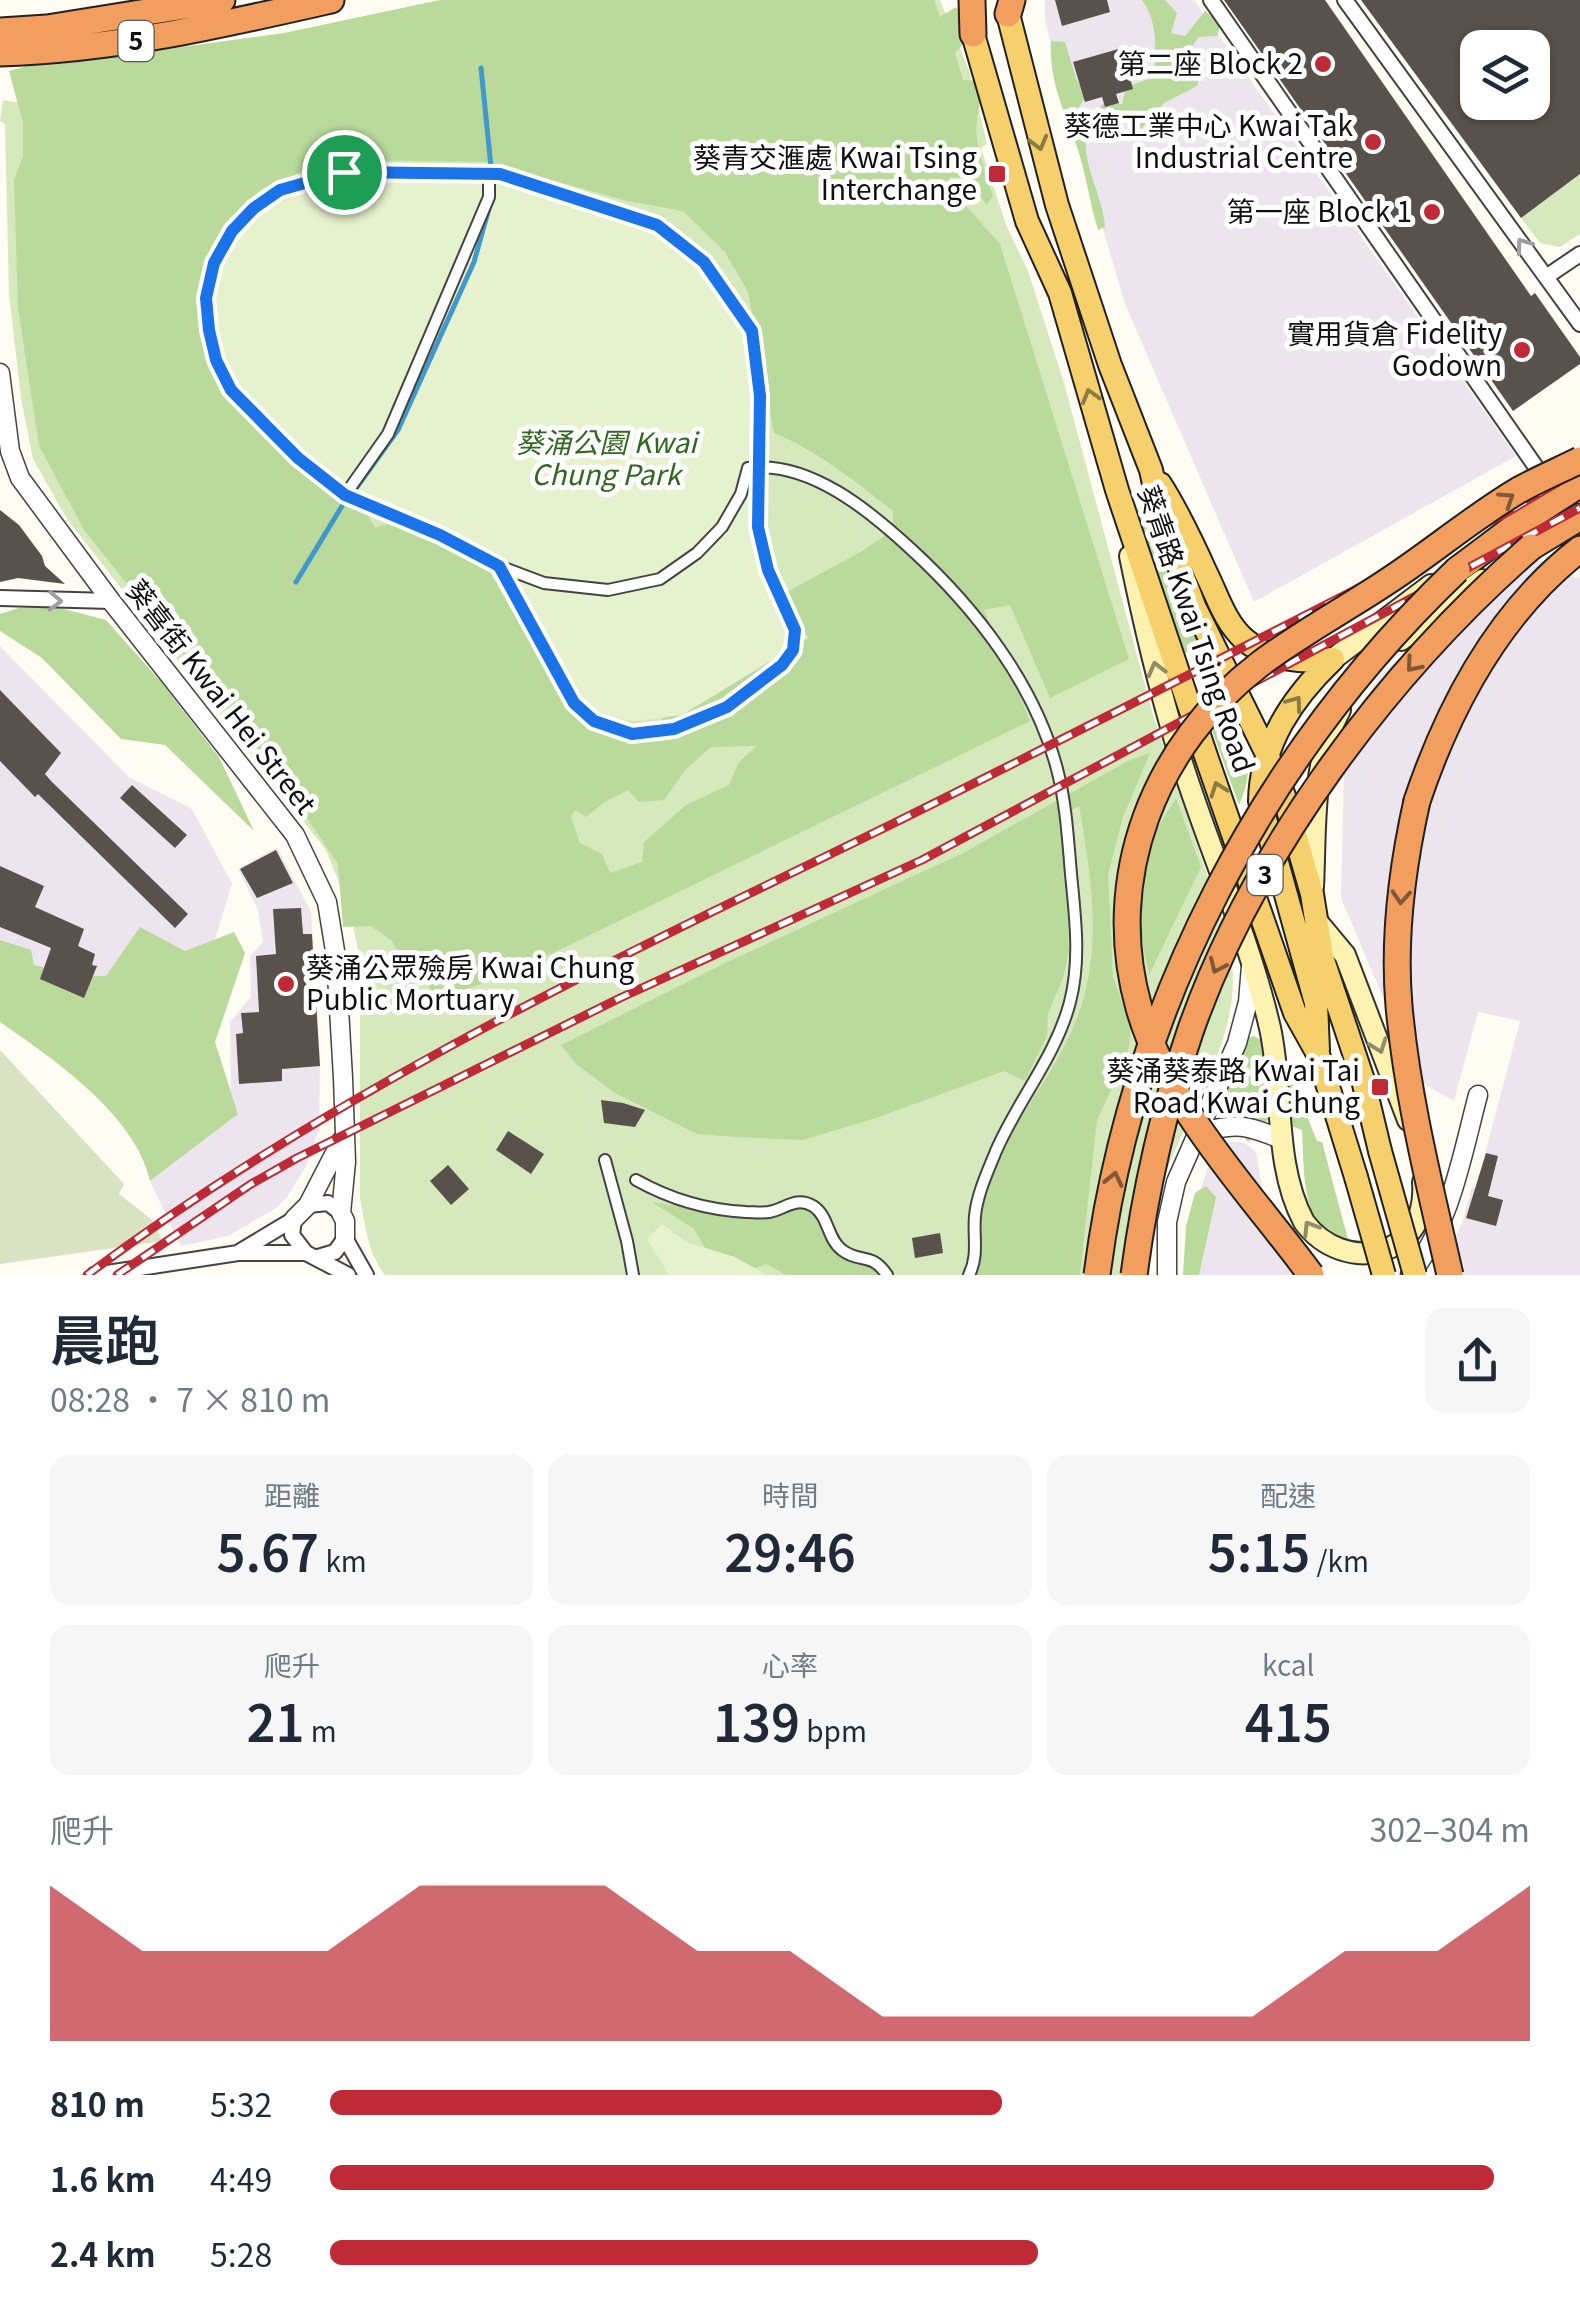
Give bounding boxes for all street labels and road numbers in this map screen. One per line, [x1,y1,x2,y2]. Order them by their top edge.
road number: 5 [118,21,154,61]
street label: 葵青路 Kwai Tsing Road [1130,479,1266,777]
street label: 葵喜街 Kwai Hei Street [118,570,327,822]
road number: 3 [1248,855,1282,895]

